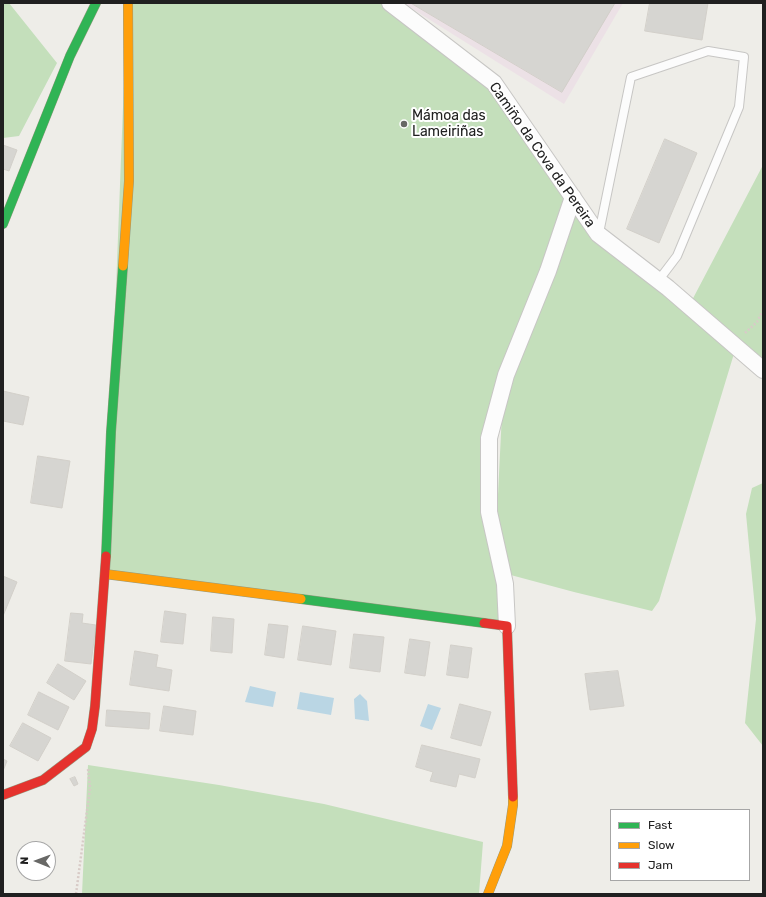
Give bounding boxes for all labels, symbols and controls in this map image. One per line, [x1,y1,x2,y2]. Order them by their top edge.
street label: Camiño da Cova da Pereira [485,79,599,231]
place label: Mámoa das Lameiriñas [412,108,486,140]
marker: Mámoa das Lameiriñas [399,119,409,129]
legend [610,809,750,881]
text: Fast [648,818,672,832]
text: Slow [648,838,675,852]
north arrow [16,841,56,881]
text: N [18,857,31,865]
text: Jam [648,858,673,872]

